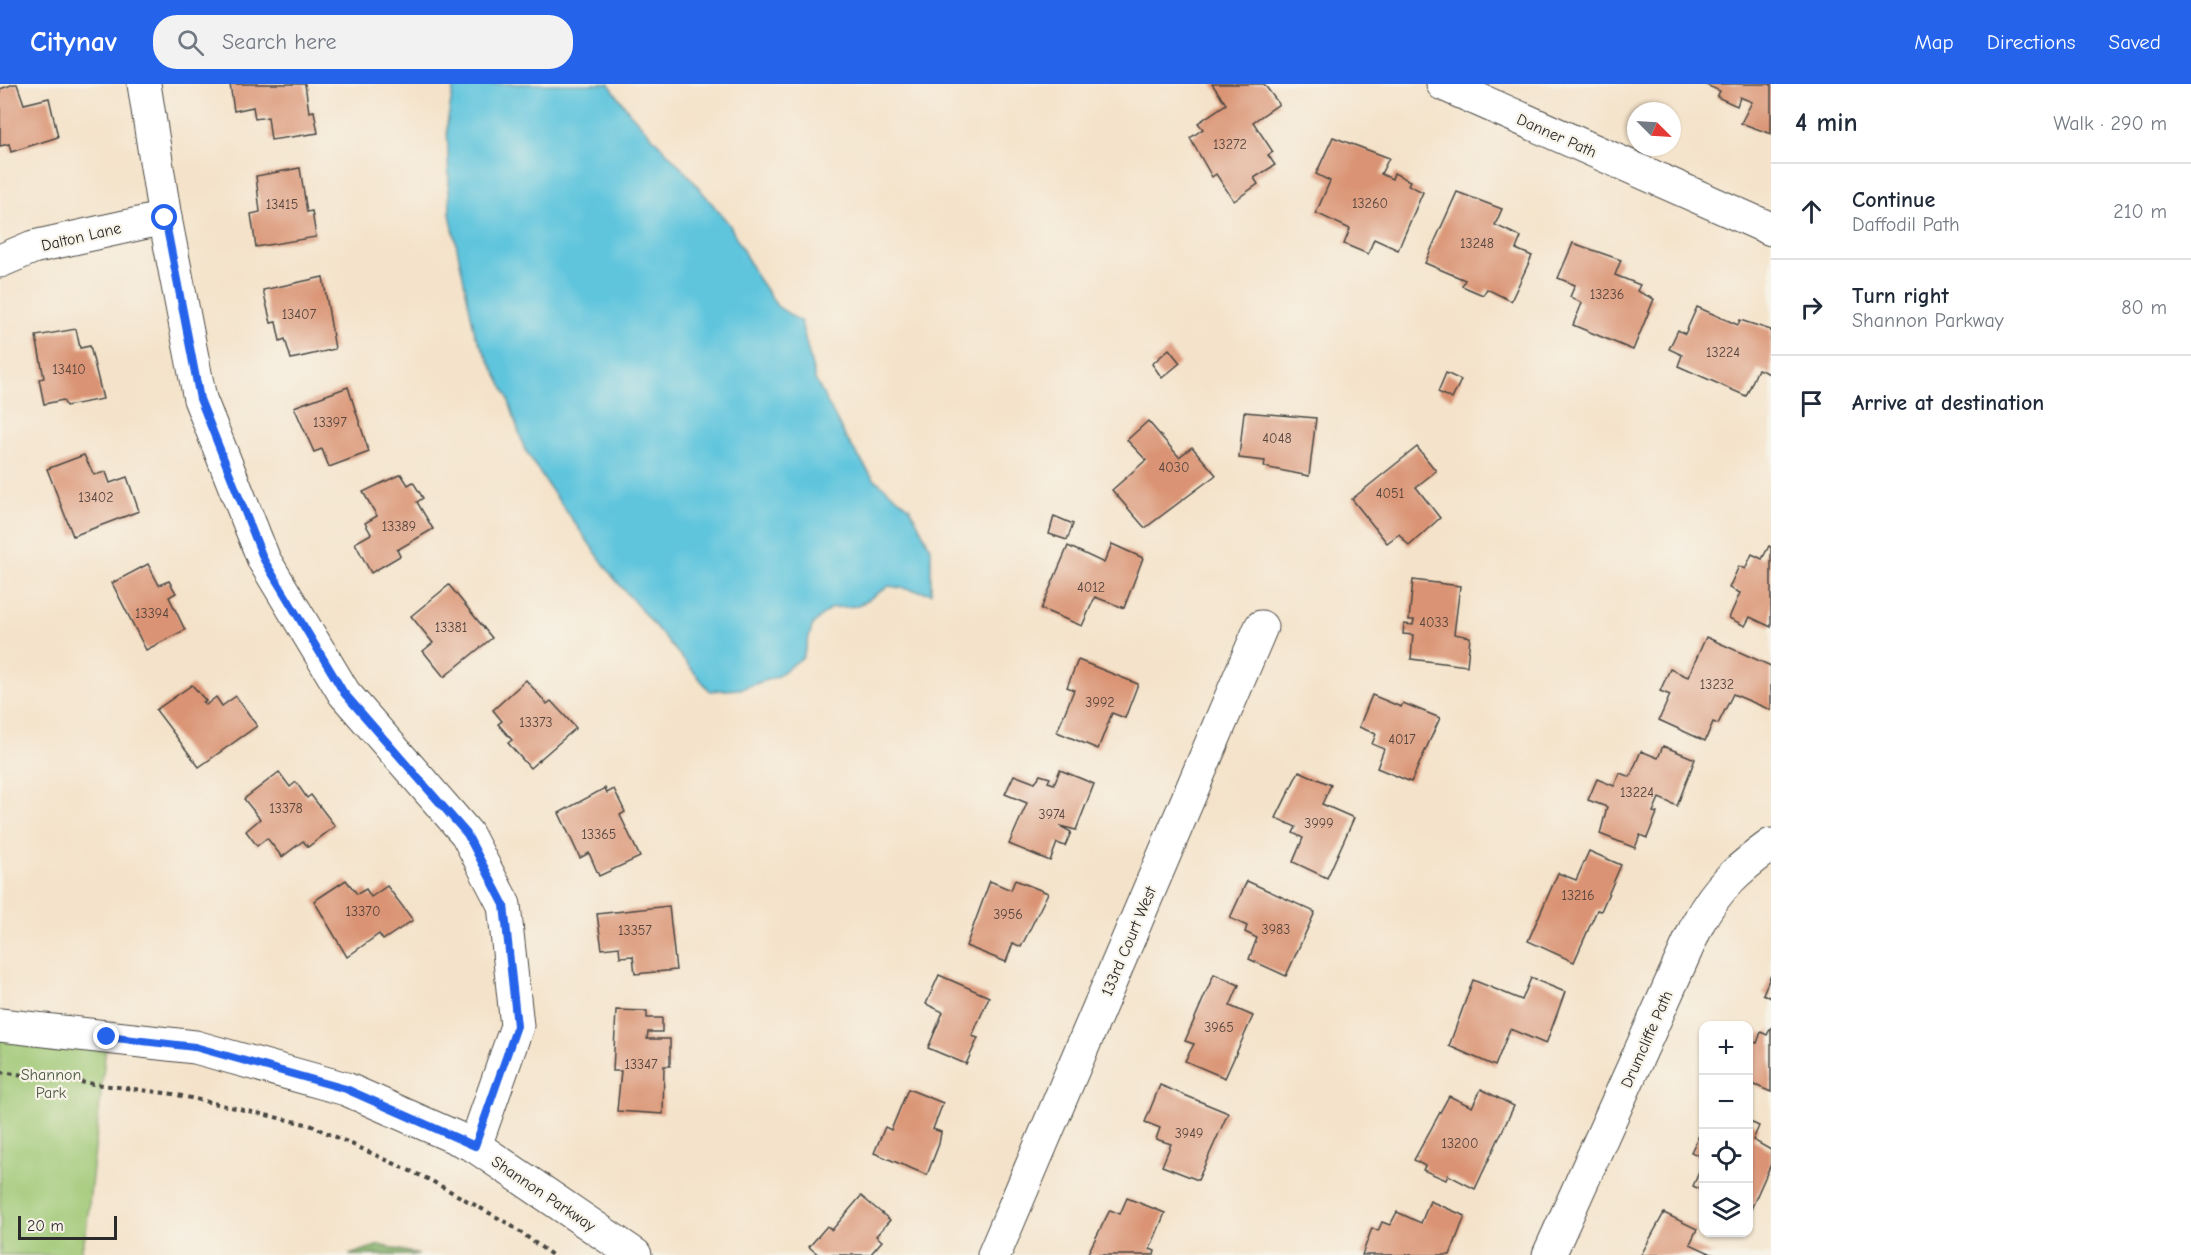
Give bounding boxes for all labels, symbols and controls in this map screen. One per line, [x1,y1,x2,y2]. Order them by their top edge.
search box [153,15,573,69]
text: Citynav [30,26,117,58]
icon: search [174,26,207,59]
text: Search here [222,29,336,55]
text: Map [1914,30,1954,54]
text: Directions [1987,30,2076,54]
text: Saved [2109,30,2161,54]
north arrow [1627,102,1681,156]
text: 4 min [1795,108,1858,138]
street label: Danner Path [1514,110,1599,162]
text: Walk · 290 m [2053,112,2167,135]
house number: 13272 [1213,136,1247,153]
text: Continue [1852,187,1935,213]
house number: 13260 [1352,195,1388,212]
icon: ahead [1795,195,1828,228]
house number: 13415 [266,196,298,213]
text: 210 m [2113,200,2167,223]
route start [151,204,177,230]
text: Daffodil Path [1852,213,1960,236]
street label: Dalton Lane [40,219,123,255]
house number: 13248 [1460,235,1494,252]
text: Turn right [1852,283,1949,309]
house number: 13236 [1590,286,1624,303]
icon: right [1795,291,1828,324]
text: 80 m [2121,296,2167,319]
house number: 13407 [282,306,317,323]
text: Shannon Parkway [1852,309,2004,332]
house number: 13224 [1706,344,1740,361]
house number: 13410 [52,361,86,378]
icon: arrive [1795,387,1828,420]
text: Arrive at destination [1852,390,2044,416]
house number: 13397 [313,414,347,431]
house number: 4048 [1262,430,1292,447]
house number: 4030 [1159,459,1189,476]
house number: 4051 [1376,485,1404,502]
house number: 13402 [78,489,114,506]
house number: 13389 [382,518,416,535]
house number: 4012 [1077,579,1105,596]
house number: 13394 [135,605,169,622]
house number: 4033 [1419,614,1449,631]
house number: 13381 [435,619,467,636]
house number: 13232 [1700,676,1734,693]
house number: 3992 [1085,694,1115,711]
house number: 13373 [519,714,553,731]
house number: 4017 [1388,731,1416,748]
house number: 13224 [1620,784,1654,801]
house number: 13378 [269,800,303,817]
house number: 3974 [1039,806,1066,823]
house number: 3999 [1304,815,1334,832]
house number: 13365 [582,826,616,843]
street label: 133rd Court West [1098,884,1160,999]
house number: 13216 [1561,887,1595,904]
house number: 13370 [346,903,380,920]
house number: 3956 [993,906,1023,923]
house number: 3983 [1262,921,1290,938]
house number: 13357 [618,922,652,939]
street label: Drumcliffe Path [1617,988,1676,1091]
house number: 3965 [1204,1019,1234,1036]
map controls [1699,1021,1753,1237]
button: + [1699,1021,1753,1075]
route end [93,1023,119,1049]
house number: 13347 [624,1056,658,1073]
park label: Shannon Park [21,1066,81,1102]
button: − [1699,1075,1753,1129]
house number: 3949 [1175,1125,1203,1142]
button: locate [1699,1129,1753,1183]
house number: 13200 [1441,1135,1479,1152]
street label: Shannon Parkway [488,1152,599,1236]
button: layers [1699,1183,1753,1237]
scale bar [18,1213,117,1240]
text: 20 m [27,1217,64,1235]

